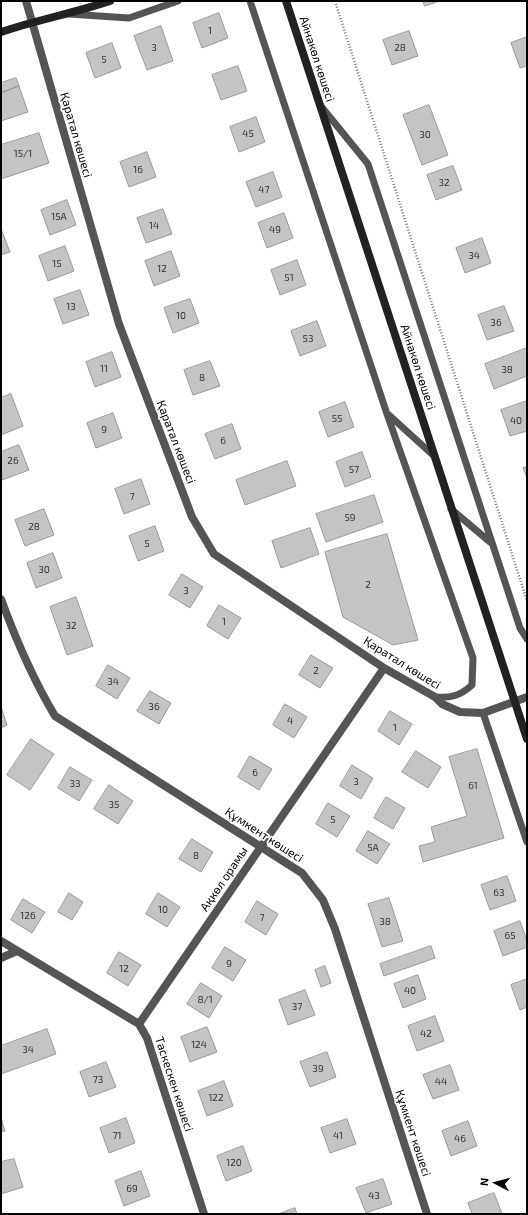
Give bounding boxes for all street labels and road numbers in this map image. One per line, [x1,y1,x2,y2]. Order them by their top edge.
street label: Айнакөл көшесі [296,14,338,104]
street label: Қаратал көшесі [57,91,95,179]
street label: Айнакөл көшесі [397,322,439,412]
street label: Қаратал көшесі [154,398,198,486]
street label: Қаратал көшесі [361,634,443,692]
street label: Құмкент көшесі [222,804,306,866]
street label: Ақкөл орамы [197,844,251,914]
street label: Таскескен көшесі [152,1035,196,1133]
street label: Құмкент көшесі [392,1088,434,1178]

